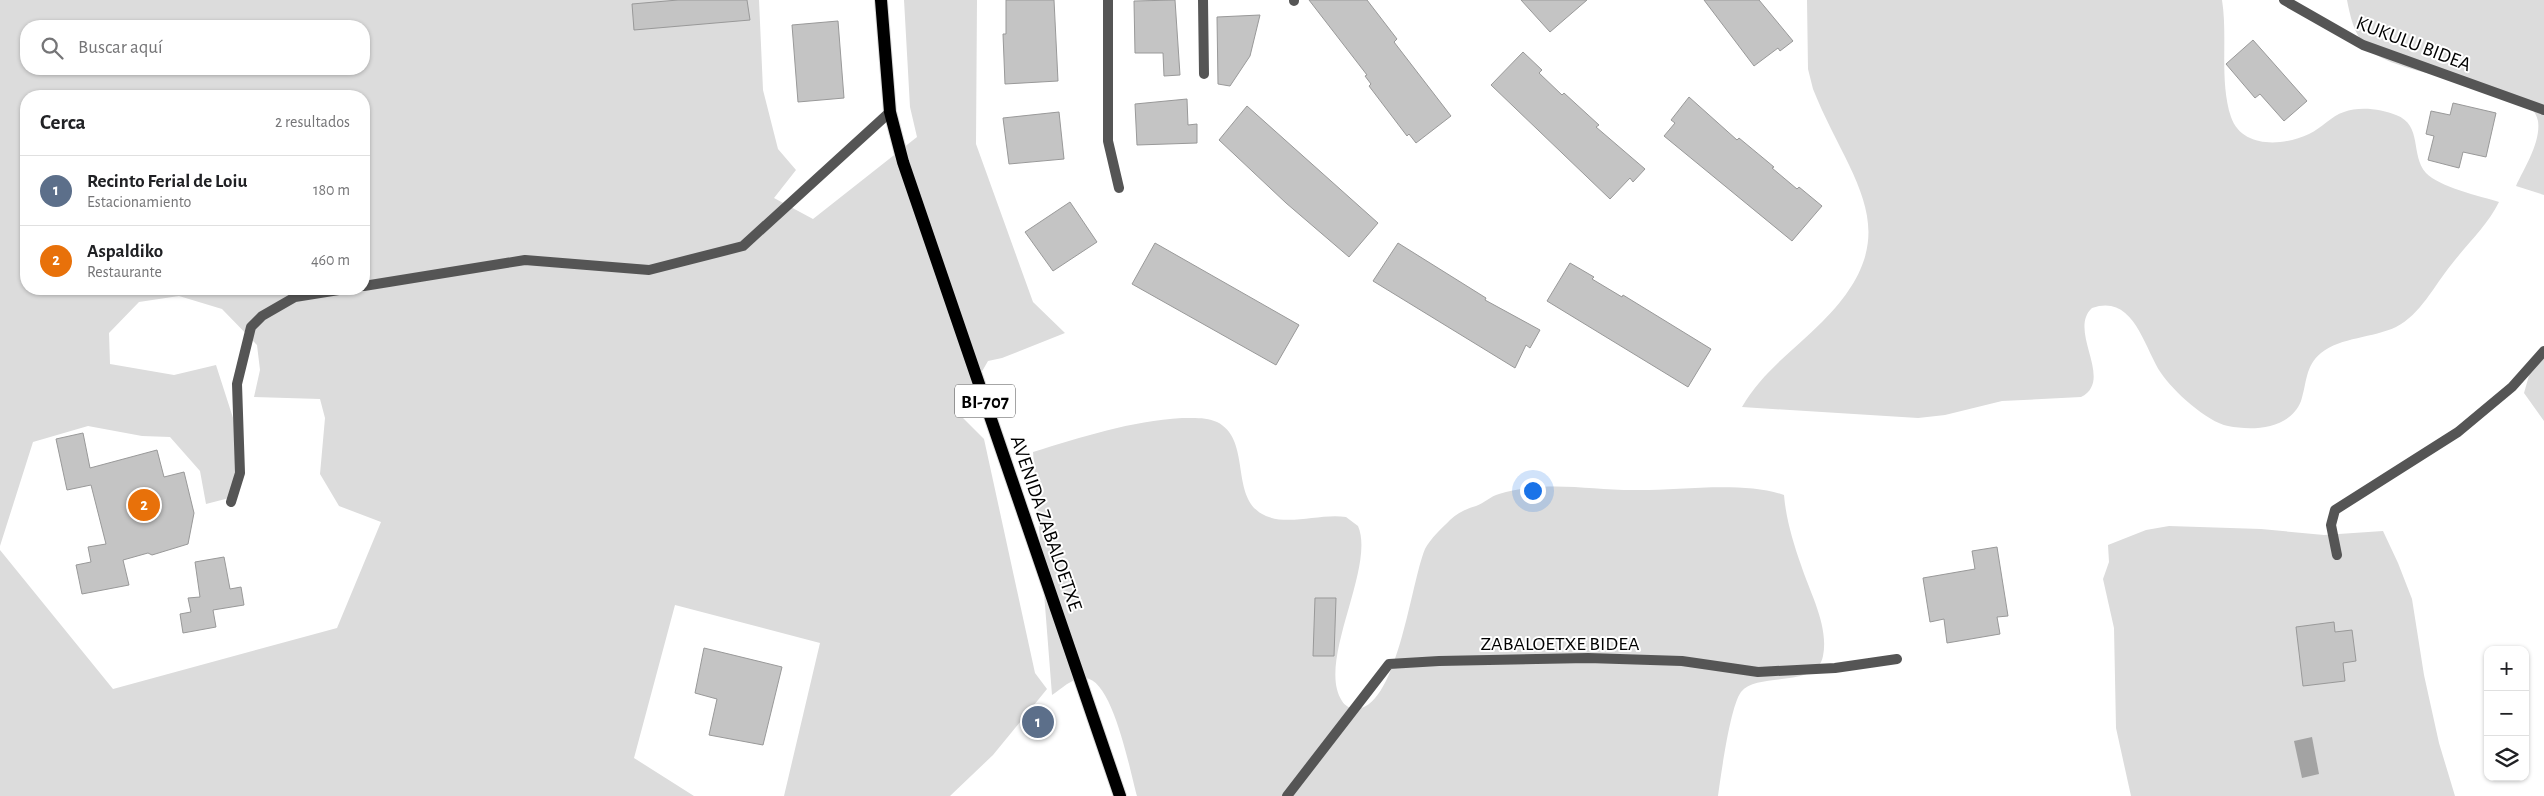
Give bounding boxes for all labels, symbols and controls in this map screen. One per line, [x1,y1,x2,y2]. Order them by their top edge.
street label: KUKULU BIDEA [2353,13,2474,75]
search box [20,20,370,75]
icon: search [38,34,66,62]
text: Buscar aquí [78,38,163,57]
text: Cerca [40,112,86,133]
text: 2 resultados [275,114,350,130]
text: Recinto Ferial de Loiu [87,172,247,191]
text: 1 [53,182,59,198]
text: 180 m [313,182,350,198]
text: Estacionamiento [87,194,191,210]
text: Aspaldiko [87,242,163,261]
text: 2 [52,252,60,268]
text: 460 m [311,252,350,268]
text: Restaurante [87,264,162,280]
road number: BI-707 [955,384,1015,418]
street label: AVENIDA ZABALOETXE [1007,433,1086,614]
your location [1520,478,1546,504]
pin: 2 [128,486,160,524]
street label: ZABALOETXE BIDEA [1481,634,1640,654]
map controls [2484,646,2529,781]
button: + [2484,646,2529,691]
button: − [2484,691,2529,736]
pin: 1 [1022,703,1054,741]
button: layers [2484,736,2529,781]

